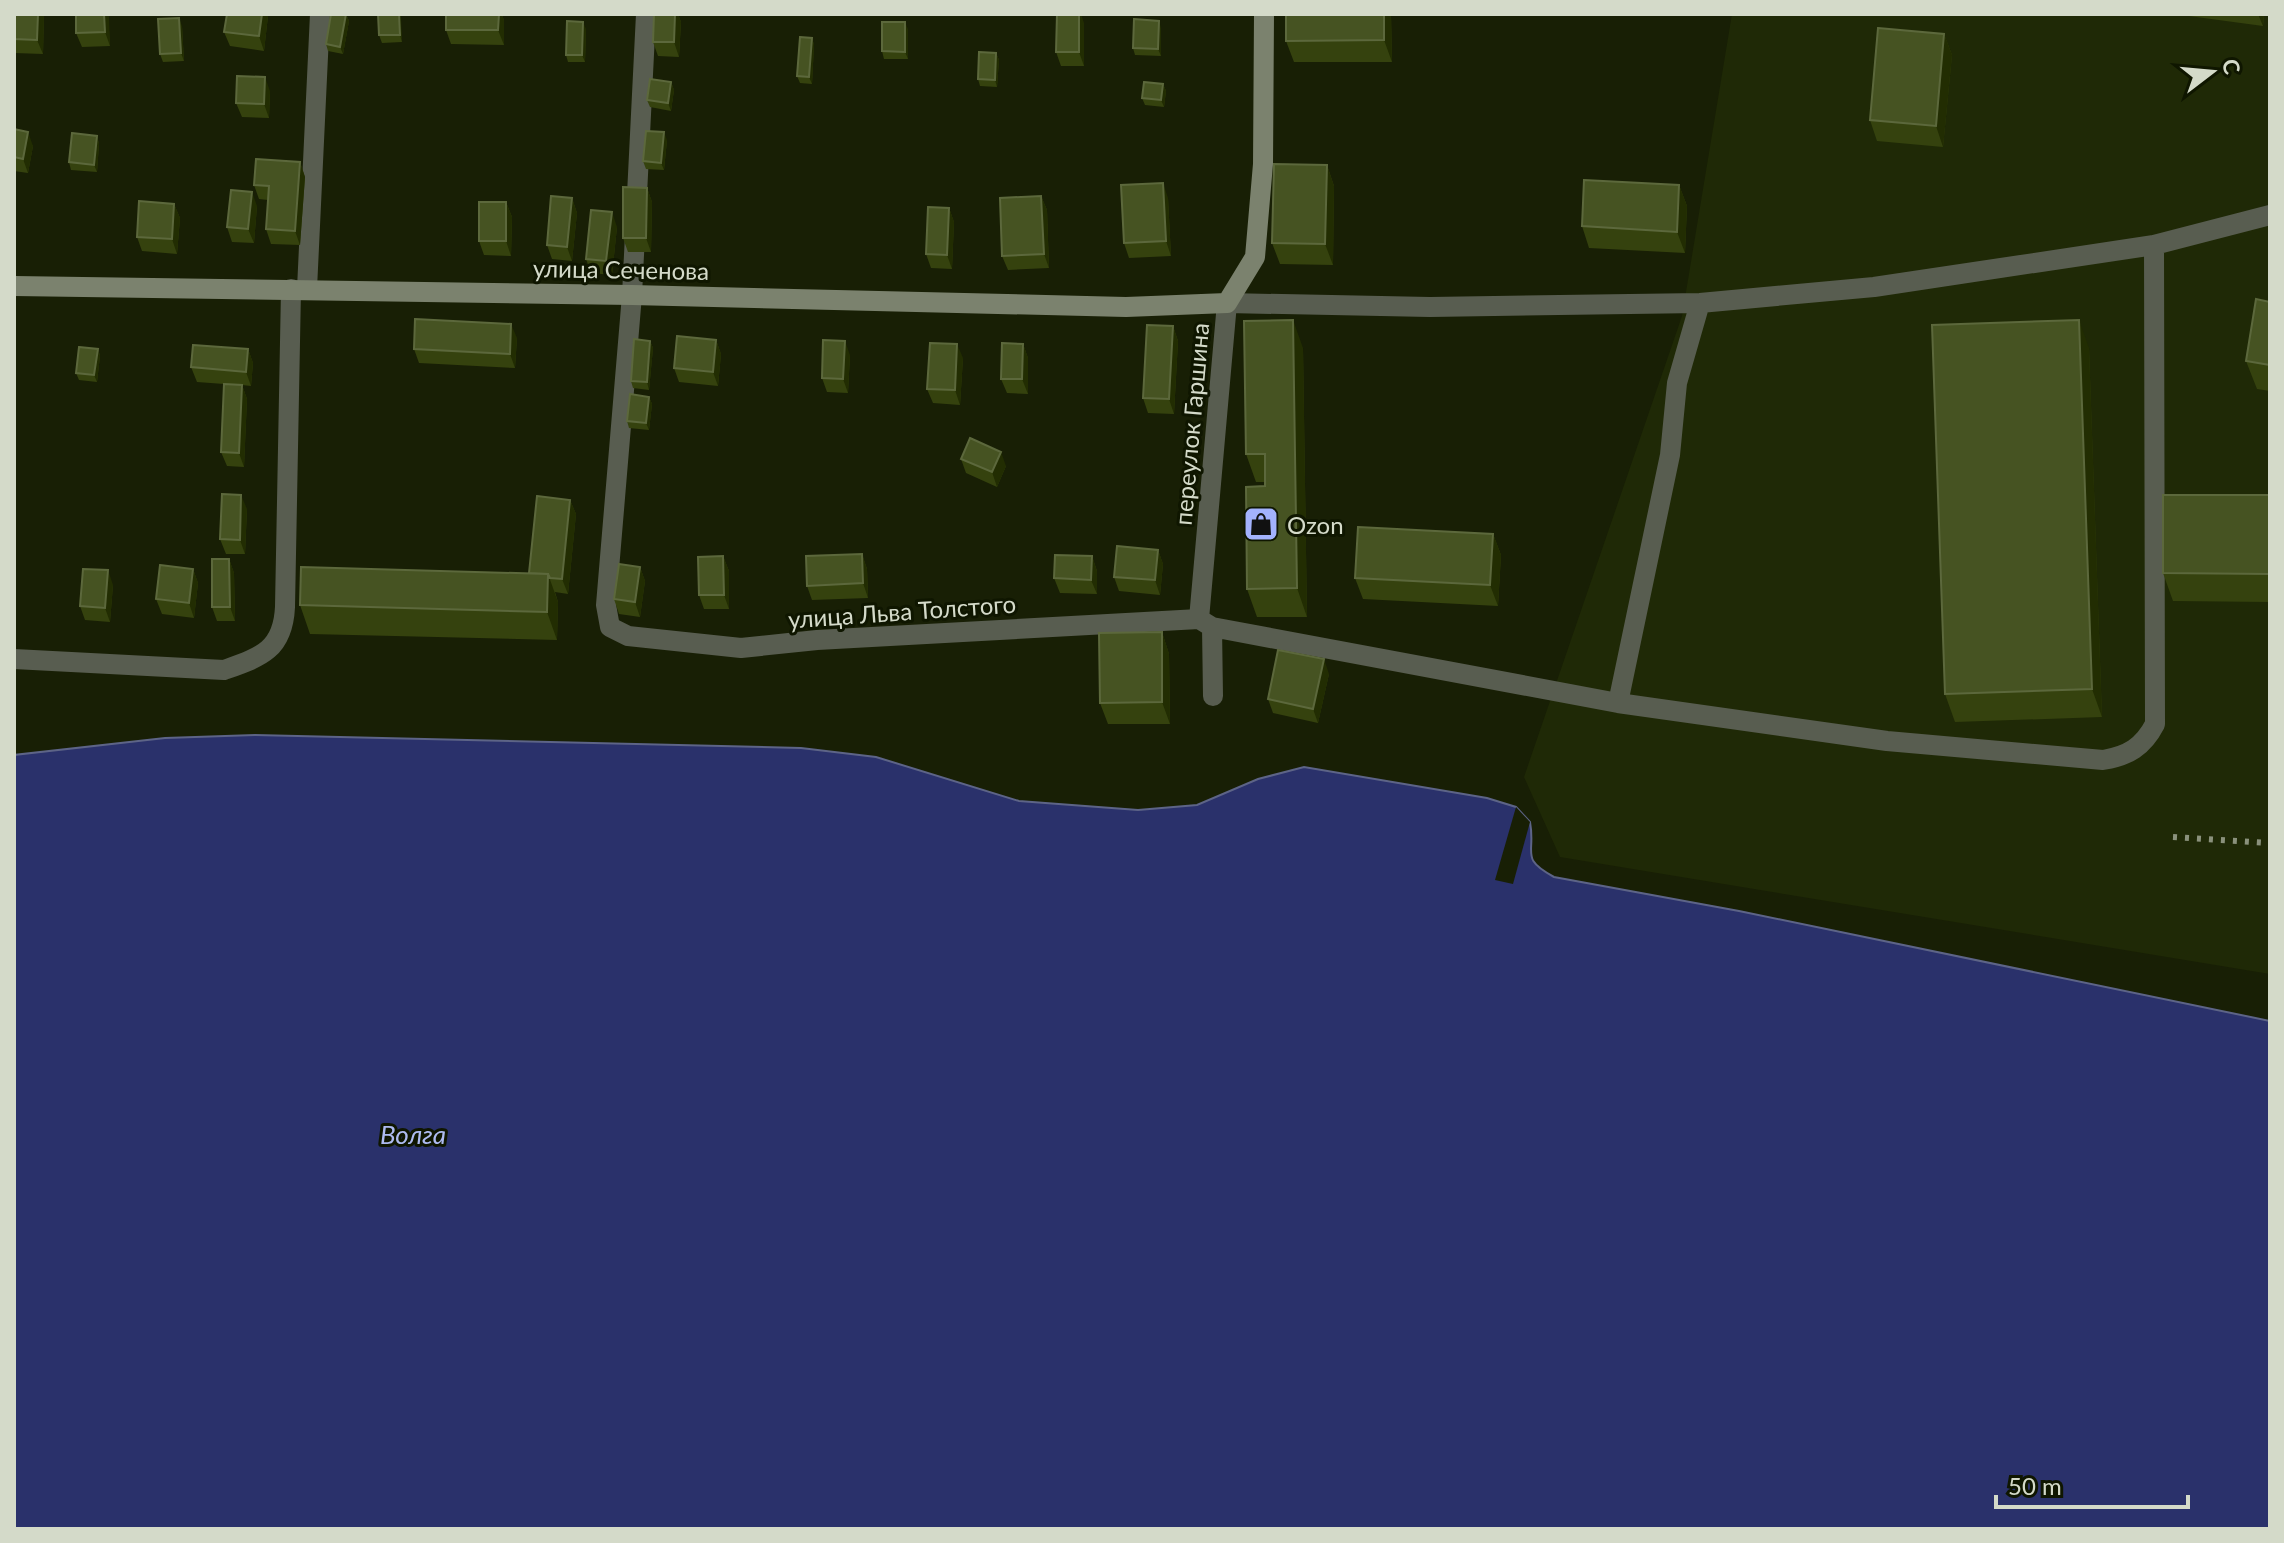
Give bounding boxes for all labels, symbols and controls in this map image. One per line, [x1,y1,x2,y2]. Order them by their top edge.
north arrow [2172,32,2252,112]
text: С [2217,56,2247,77]
street label: улица Сеченова [533,253,709,285]
street label: переулок Гаршина [1168,322,1214,526]
shop icon: Ozon [1242,505,1280,543]
place label: Ozon [1287,510,1344,539]
street label: улица Льва Толстого [787,589,1017,633]
water label: Волга [380,1118,446,1150]
scale bar [1996,1459,2188,1509]
text: 50 m [2008,1471,2062,1500]

